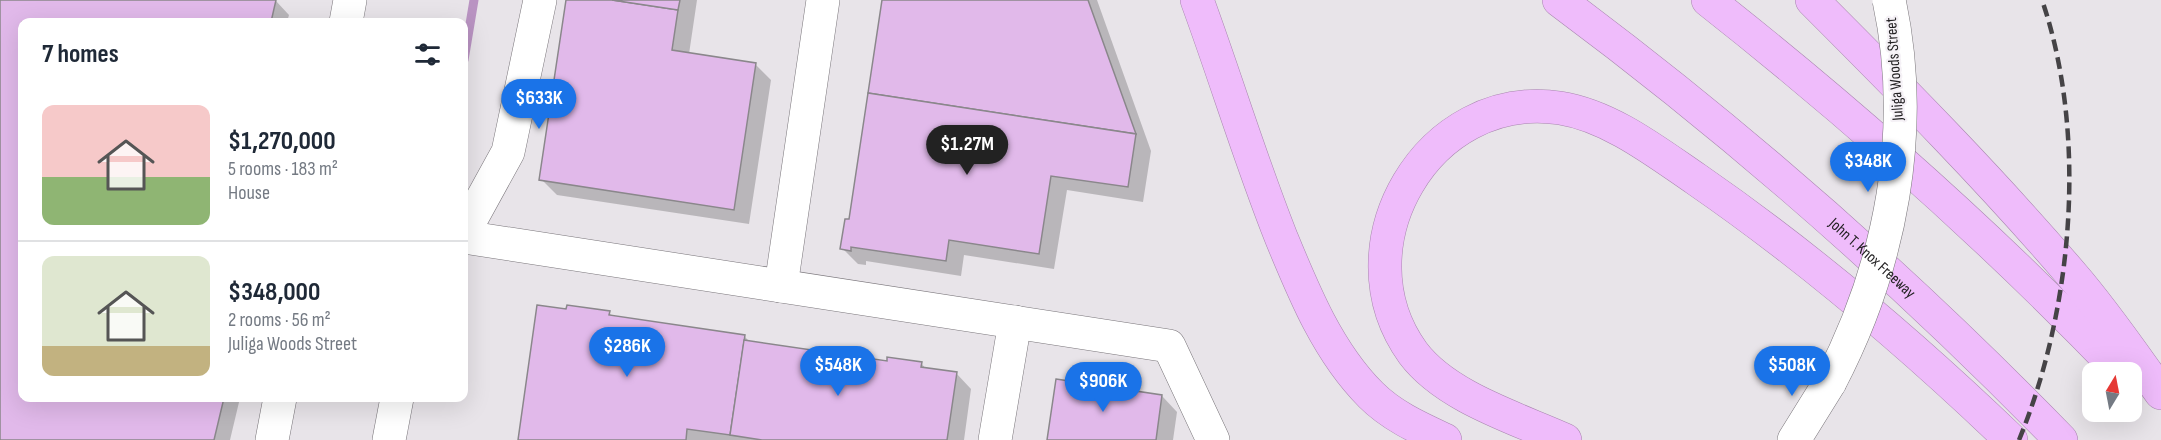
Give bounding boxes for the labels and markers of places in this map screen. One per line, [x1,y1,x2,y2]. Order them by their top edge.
pin: $633K [497,79,581,130]
pin: $1.27M [918,125,1016,176]
pin: $348K [1826,142,1910,193]
pin: $286K [585,327,669,378]
pin: $548K [796,346,880,397]
pin: $508K [1750,346,1834,397]
pin: $906K [1061,362,1145,413]

